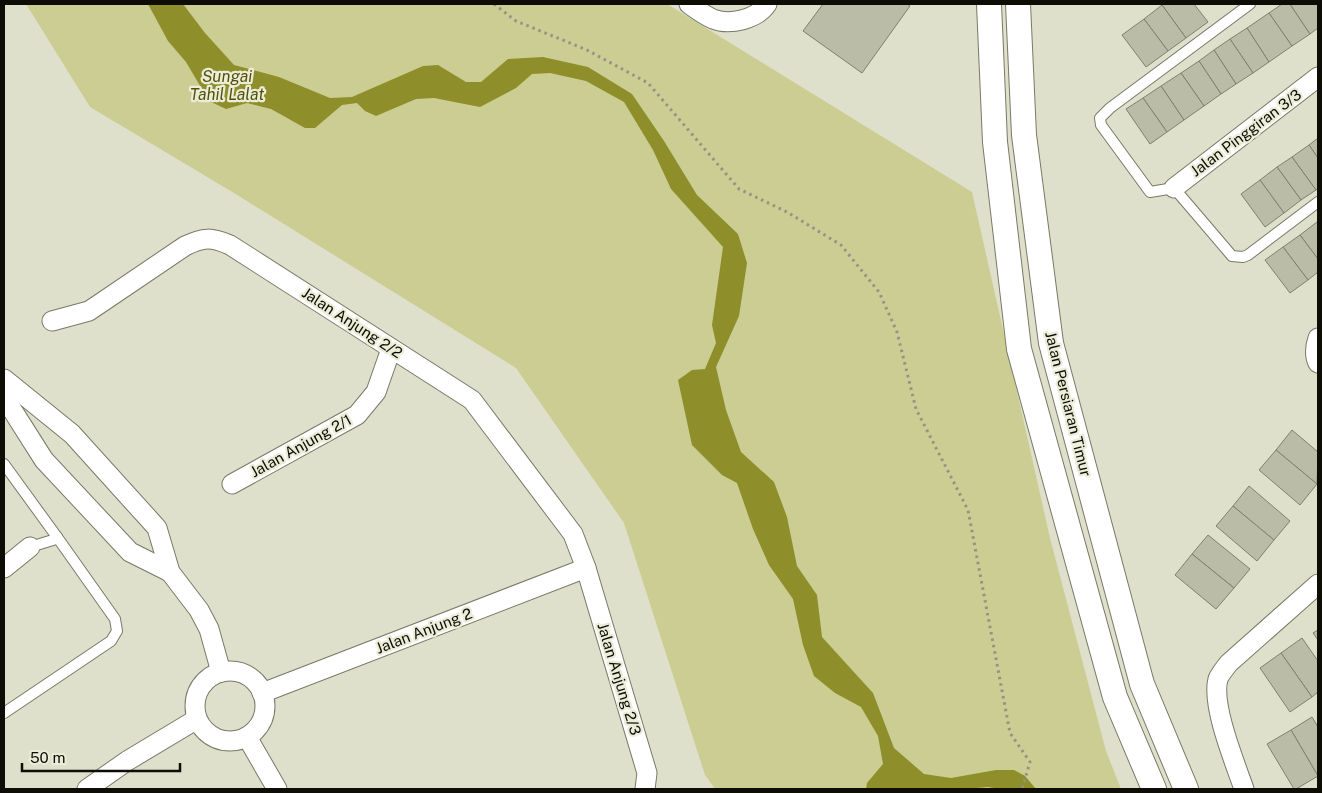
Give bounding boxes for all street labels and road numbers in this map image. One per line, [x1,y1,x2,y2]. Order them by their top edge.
street label: Jalan Pinggiran 3/3 [1187,86,1304,180]
street label: Jalan Anjung 2/2 [299,284,406,361]
street label: Jalan Persiaran Timur [1042,329,1095,478]
street label: Jalan Anjung 2/1 [247,411,354,480]
street label: Jalan Anjung 2 [373,604,474,657]
street label: Jalan Anjung 2/3 [594,621,645,737]

